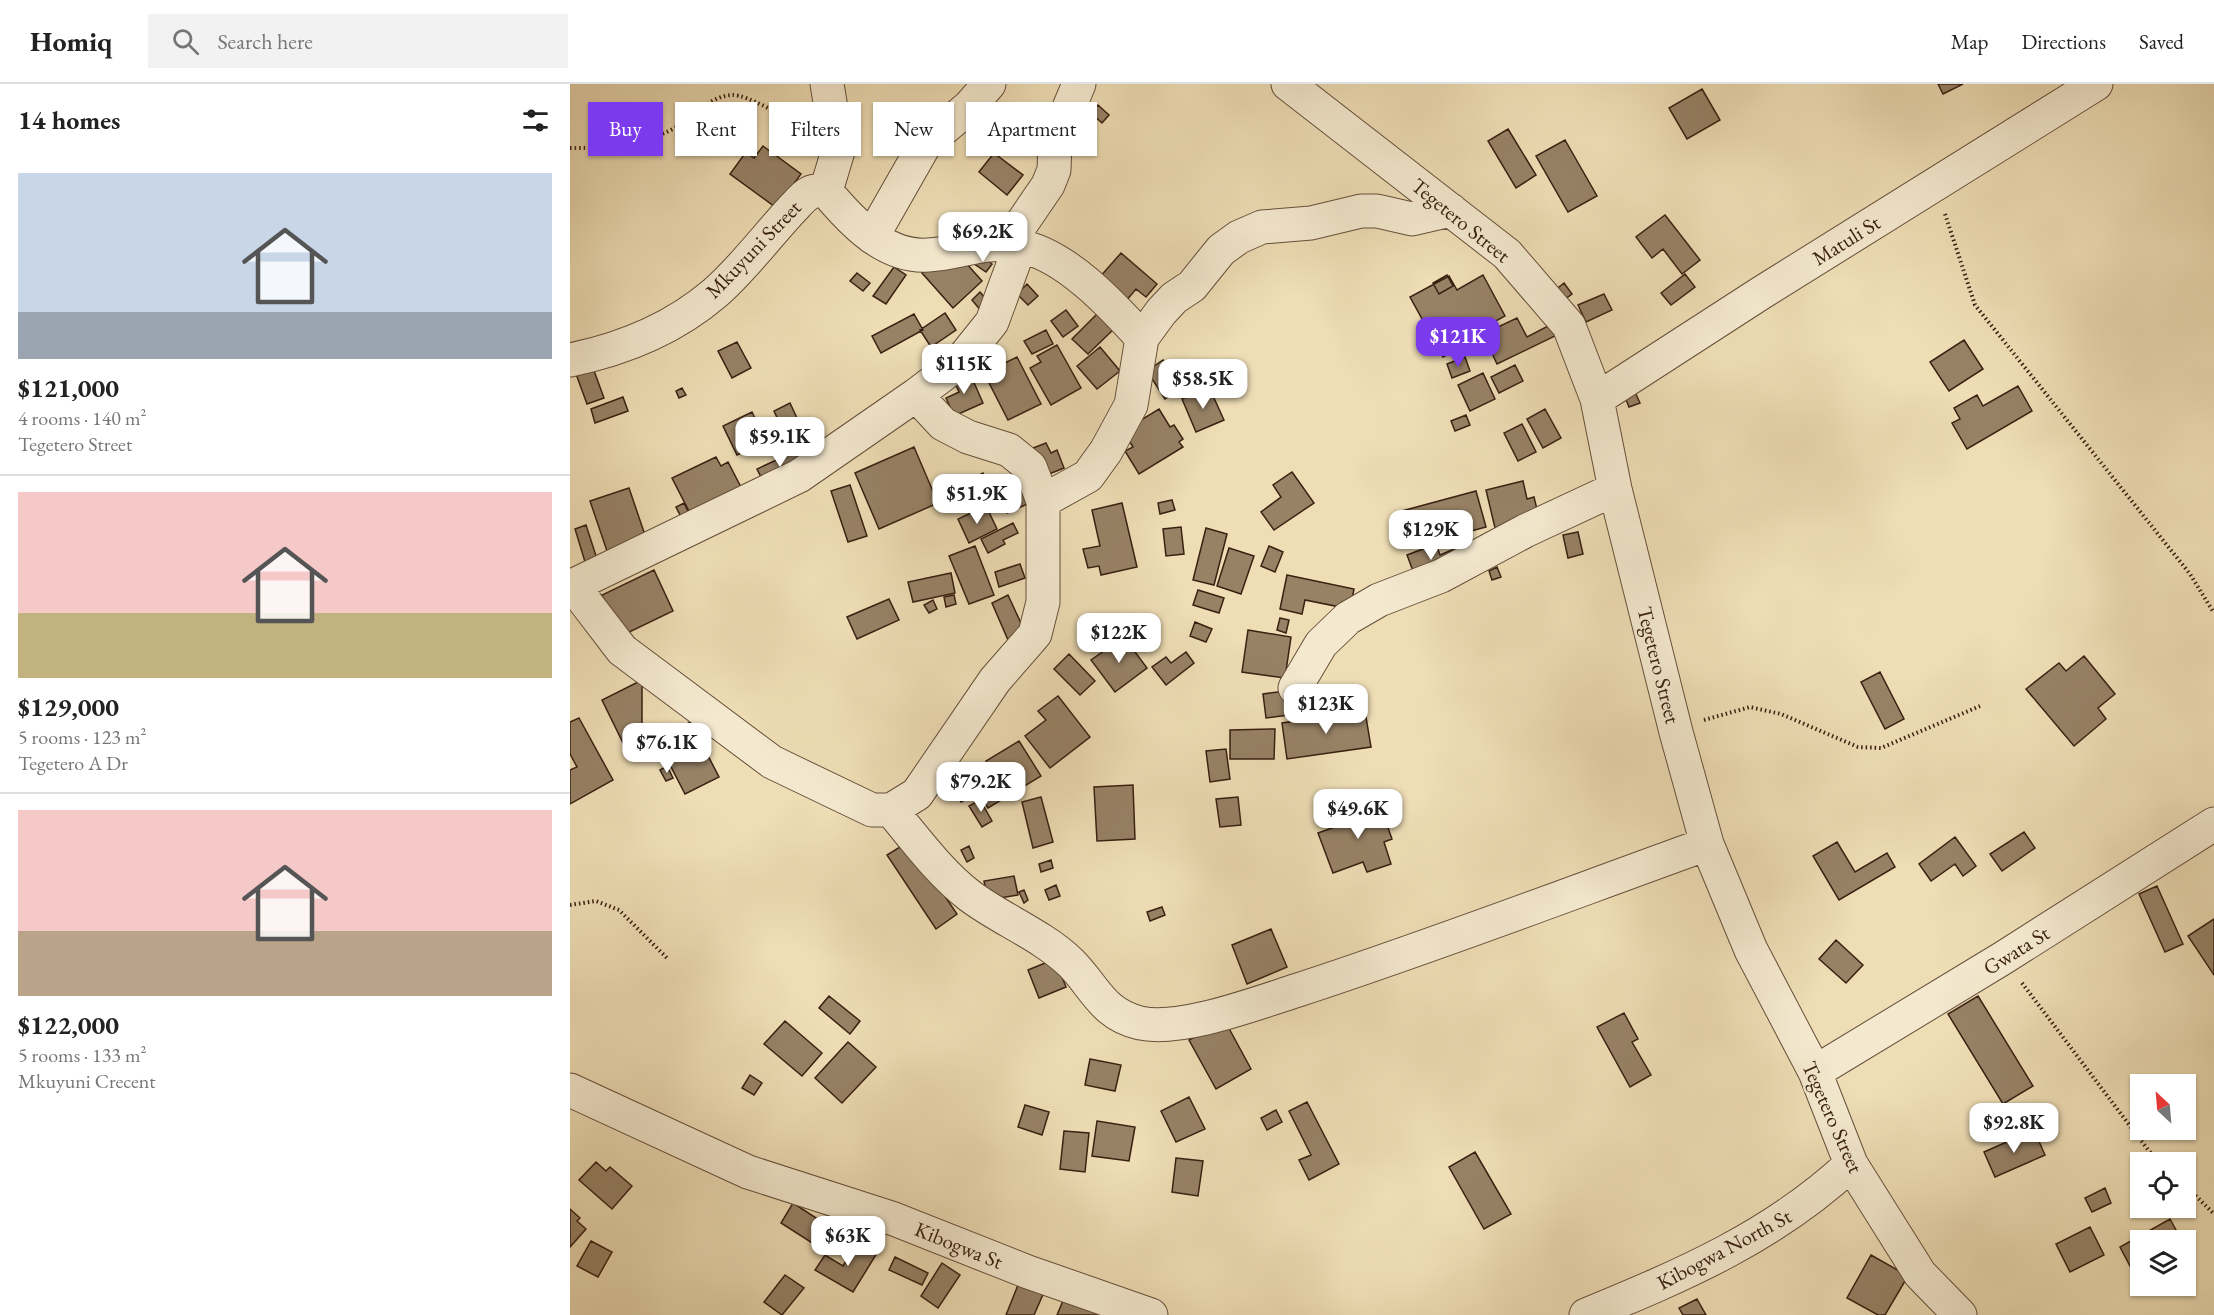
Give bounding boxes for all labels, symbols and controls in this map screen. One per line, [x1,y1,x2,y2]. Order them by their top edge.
search box [148,14,568,68]
text: Homiq [30,23,112,59]
icon: search [169,25,202,58]
text: Search here [217,27,313,56]
text: Map [1951,28,1988,55]
text: Directions [2021,28,2106,55]
text: Saved [2139,28,2184,55]
chip: Buy [588,102,663,156]
chip: Rent [675,102,757,156]
chip: Filters [769,102,861,156]
chip: New [873,102,954,156]
chip: Apartment [966,102,1097,156]
text: 14 homes [18,103,120,137]
icon: filters [519,104,552,137]
street label: Tegetero Street [1406,172,1516,268]
street label: Mkuyuni Street [699,194,807,304]
street label: Matuli St [1807,208,1885,271]
icon: home [231,212,339,320]
pin: $69.2K [934,212,1032,263]
text: $69.2K [952,218,1014,244]
pin: $121K [1416,317,1500,368]
text: $121K [1430,323,1486,349]
pin: $115K [922,344,1006,395]
text: $115K [936,350,992,376]
pin: $58.5K [1154,359,1252,410]
text: $58.5K [1172,365,1234,391]
text: $121,000 [18,371,119,405]
text: 4 rooms · 140 m² [18,405,146,431]
pin: $59.1K [731,417,829,468]
text: $59.1K [749,423,811,449]
text: Tegetero Street [18,431,132,457]
pin: $51.9K [928,474,1026,525]
text: $51.9K [946,480,1008,506]
pin: $129K [1389,510,1473,561]
text: $129K [1403,516,1459,542]
icon: home [231,531,339,639]
street label: Tegetero Street [1631,604,1687,727]
pin: $122K [1077,613,1161,664]
text: $122K [1091,619,1147,645]
pin: $123K [1284,684,1368,735]
text: $129,000 [18,690,119,724]
text: $123K [1298,690,1354,716]
pin: $76.1K [618,723,716,774]
text: 5 rooms · 123 m² [18,724,146,750]
text: $76.1K [636,729,698,755]
text: Tegetero A Dr [18,750,128,776]
pin: $79.2K [932,762,1030,813]
text: $79.2K [950,768,1012,794]
pin: $49.6K [1309,789,1407,840]
text: $49.6K [1327,795,1389,821]
icon: home [231,849,339,957]
street label: Gwata St [1978,919,2055,981]
text: $122,000 [18,1008,119,1042]
text: 5 rooms · 133 m² [18,1042,146,1068]
street label: Tegetero Street [1796,1057,1870,1178]
text: Mkuyuni Crecent [18,1068,156,1094]
north arrow [2130,1074,2196,1140]
map controls [2130,1074,2196,1296]
pin: $92.8K [1965,1103,2063,1154]
text: $92.8K [1983,1109,2045,1135]
button: locate [2130,1152,2196,1218]
street label: Kibogwa North St [1652,1202,1796,1296]
street label: Kibogwa St [911,1215,1007,1275]
pin: $63K [812,1216,884,1267]
text: $63K [825,1222,871,1248]
button: layers [2130,1230,2196,1296]

